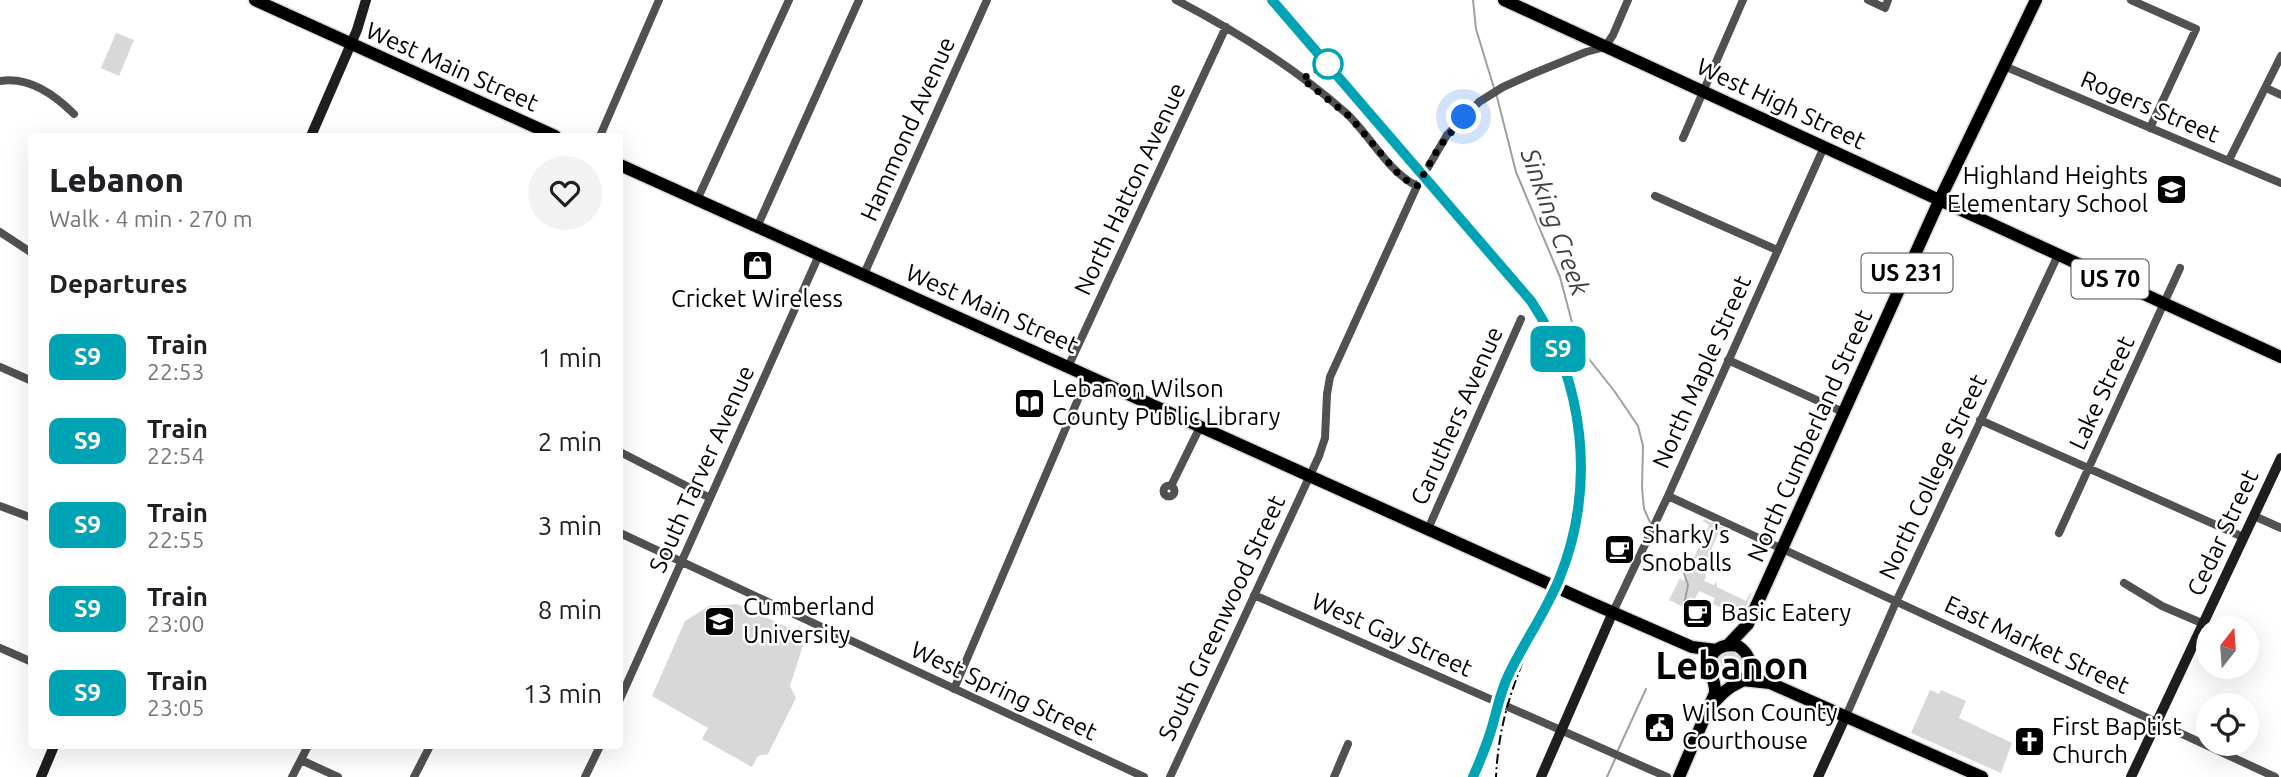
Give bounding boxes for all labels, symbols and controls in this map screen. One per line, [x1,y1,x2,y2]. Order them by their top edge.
street label: West Main Street [362,16,543,117]
street label: Hammond Avenue [855,33,960,225]
unlabelled marker [1313,49,1343,79]
street label: West High Street [1693,53,1870,155]
street label: Rogers Street [2077,65,2224,148]
street label: North Hatton Avenue [1069,78,1191,299]
your location [1446,99,1481,134]
water label: Sinking Creek [1515,143,1596,300]
button: heart [528,156,602,230]
text: Lebanon [49,161,184,198]
place label: Highland Heights Elementary School [1947,162,2148,217]
school or university icon: Highland Heights Elementary School [2154,173,2188,207]
text: Walk · 4 min · 270 m [49,206,253,231]
shop icon: Cricket Wireless [740,248,774,282]
road number: US 231 [1862,254,1952,292]
street label: West Main Street [902,258,1083,359]
road number: US 70 [2072,260,2148,298]
text: Departures [49,269,187,298]
street label: North Maple Street [1647,271,1756,472]
place label: Cricket Wireless [671,285,843,312]
street label: North Cumberland Street [1742,305,1878,566]
street label: Caruthers Avenue [1405,323,1508,509]
line badge: S9 [1526,326,1590,372]
text: Train [147,330,208,359]
street label: Lake Street [2064,331,2140,454]
text: S9 [1544,335,1572,362]
text: S9 [74,343,101,370]
text: 1 min [538,343,602,372]
text: 22:53 [147,359,205,384]
street label: South Tarver Avenue [644,361,759,576]
street label: North College Street [1873,370,1992,584]
place label: Lebanon Wilson County Public Library [1052,375,1281,430]
library icon: Lebanon Wilson County Public Library [1012,386,1046,420]
text: Train [147,414,208,443]
text: S9 [74,427,101,454]
text: 2 min [538,427,602,456]
text: 22:54 [147,443,205,468]
street label: Cedar Street [2182,465,2264,600]
street label: South Greenwood Street [1153,490,1291,745]
text: Train [147,498,208,527]
text: S9 [74,511,101,538]
text: 3 min [538,511,602,540]
place label: Sharky's Snoballs [1642,521,1732,576]
text: 22:55 [147,527,205,552]
cafe icon: Sharky's Snoballs [1602,532,1636,566]
text: Train [147,582,208,611]
street label: West Gay Street [1308,587,1477,682]
street label: East Market Street [1941,590,2134,699]
place label: Cumberland University [743,593,875,648]
text: S9 [74,595,101,622]
text: 8 min [538,595,602,624]
cafe icon: Basic Eatery [1681,596,1715,630]
place label: Basic Eatery [1721,599,1852,626]
school or university icon: Cumberland University [703,604,737,638]
text: 23:00 [147,611,205,636]
north arrow [2196,616,2259,679]
map controls [2196,616,2259,756]
street label: West Spring Street [907,636,1102,746]
district label: Lebanon [1655,644,1809,686]
text: Train [147,666,208,695]
text: S9 [74,679,101,706]
text: 13 min [523,679,602,708]
button: locate [2196,693,2259,756]
text: 23:05 [147,695,205,720]
place label: Wilson County Courthouse [1682,699,1838,754]
public building icon: Wilson County Courthouse [1642,710,1676,744]
place label: First Baptist Church [2052,713,2182,768]
church icon: First Baptist Church [2012,724,2046,758]

